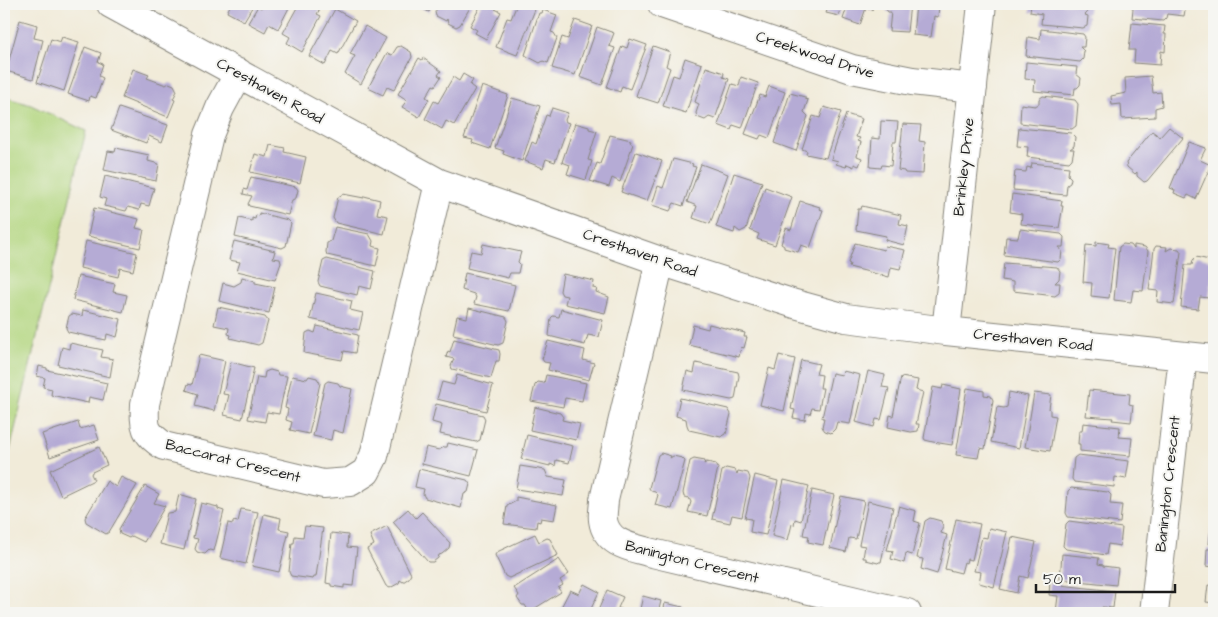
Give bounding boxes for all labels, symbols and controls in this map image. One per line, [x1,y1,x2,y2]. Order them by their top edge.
street label: Creekwood Drive [753,26,877,84]
street label: Cresthaven Road [213,53,328,129]
street label: Brinkley Drive [948,117,981,217]
street label: Cresthaven Road [580,224,700,282]
street label: Cresthaven Road [972,323,1094,357]
street label: Banington Crescent [1150,415,1187,553]
street label: Baccarat Crescent [163,434,303,488]
street label: Banington Crescent [623,535,761,590]
scale bar [1036,562,1174,594]
text: 50 m [1043,569,1081,590]

